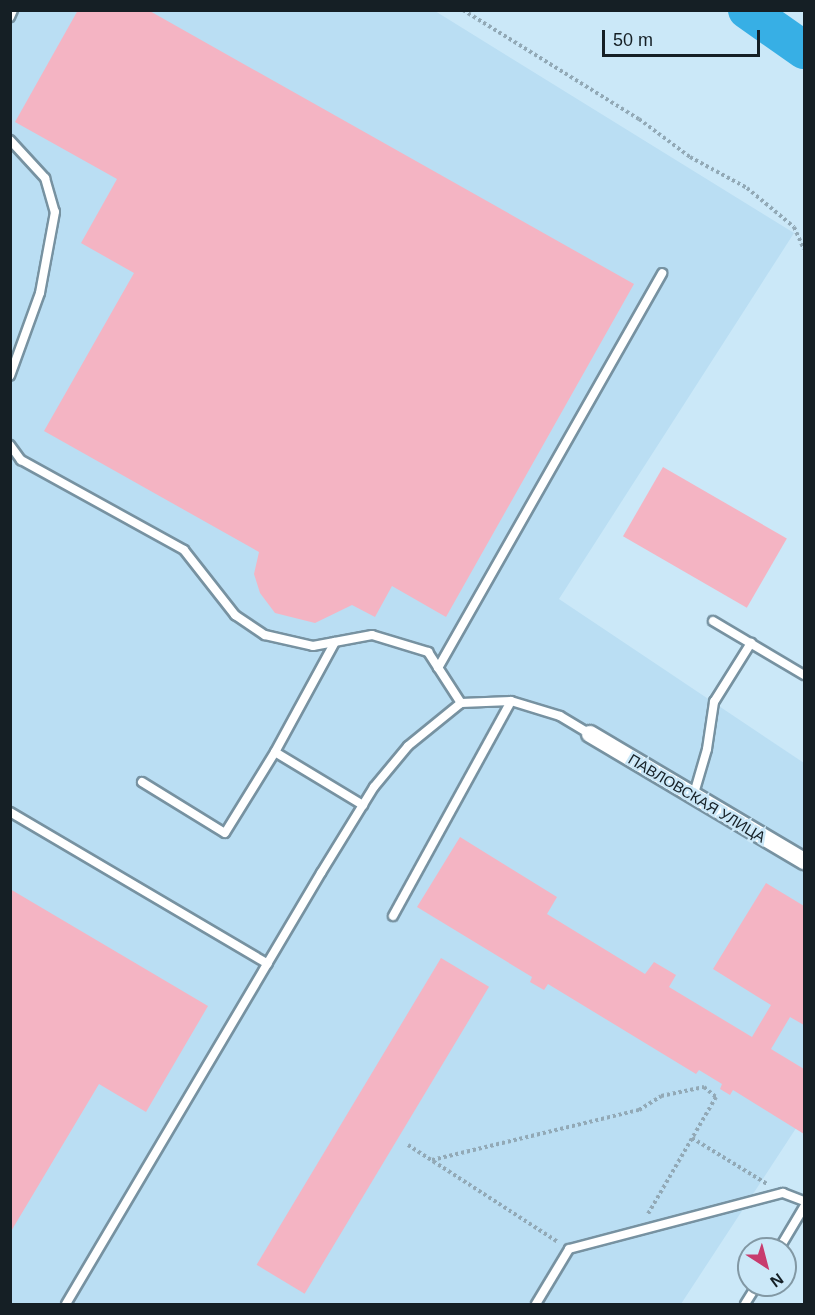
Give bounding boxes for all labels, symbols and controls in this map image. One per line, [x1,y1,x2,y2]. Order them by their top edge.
scale bar [605,18,762,56]
text: 50 m [613,30,653,50]
street label: ПАВЛОВСКАЯ УЛИЦА [625,750,769,846]
north arrow [737,1237,797,1297]
text: N [767,1270,786,1291]

